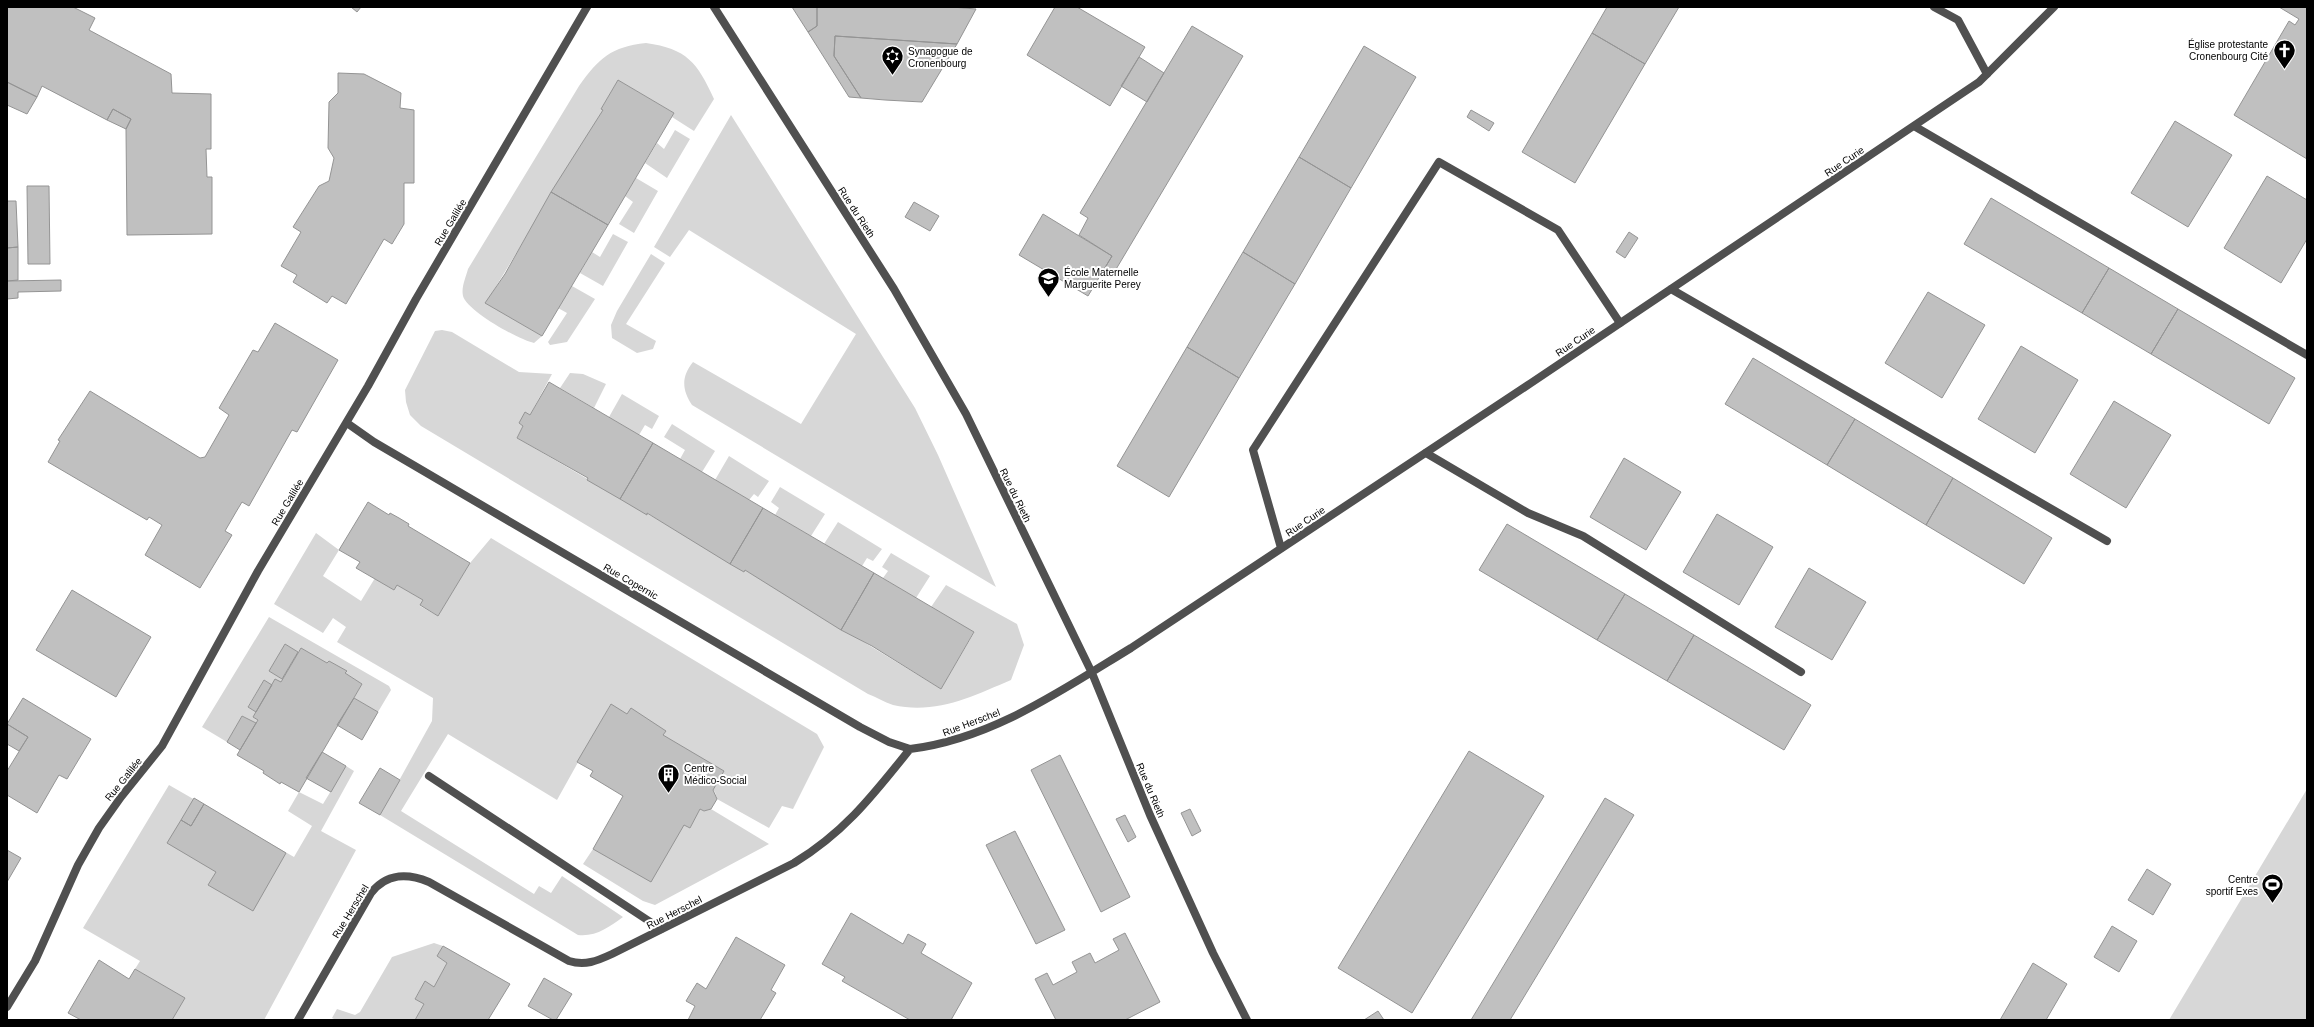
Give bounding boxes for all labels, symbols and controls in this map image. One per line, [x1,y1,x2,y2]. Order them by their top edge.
church icon: Église protestante Cronenbourg Cité [2271,37,2297,70]
place label: Église protestante Cronenbourg Cité [2188,38,2268,62]
synagogue icon: Synagogue de Cronenbourg [879,44,905,77]
place label: Synagogue de Cronenbourg [908,46,973,69]
street label: Rue Curie [1823,144,1866,179]
street label: Rue du Rieth [836,185,877,240]
street label: Rue Galilée [432,197,469,247]
school or university icon: École Maternelle Marguerite Perey [1036,265,1062,298]
place label: École Maternelle Marguerite Perey [1064,266,1141,290]
street label: Rue Curie [1554,324,1597,359]
street label: Rue du Rieth [998,467,1033,524]
street label: Rue Galilée [269,477,306,527]
street label: Rue Curie [1284,504,1327,539]
street label: Rue Copernic [602,561,660,601]
street label: Rue Herschel [941,706,1001,738]
street label: Rue Galilée [103,755,144,803]
building icon: Centre Médico-Social [655,761,681,794]
street label: Rue du Rieth [1134,761,1167,819]
place label: Centre Médico-Social [684,763,747,786]
sports icon: Centre sportif Exes [2260,872,2286,905]
place label: Centre sportif Exes [2206,874,2258,897]
street label: Rue Herschel [330,882,371,940]
street label: Rue Herschel [645,894,704,931]

